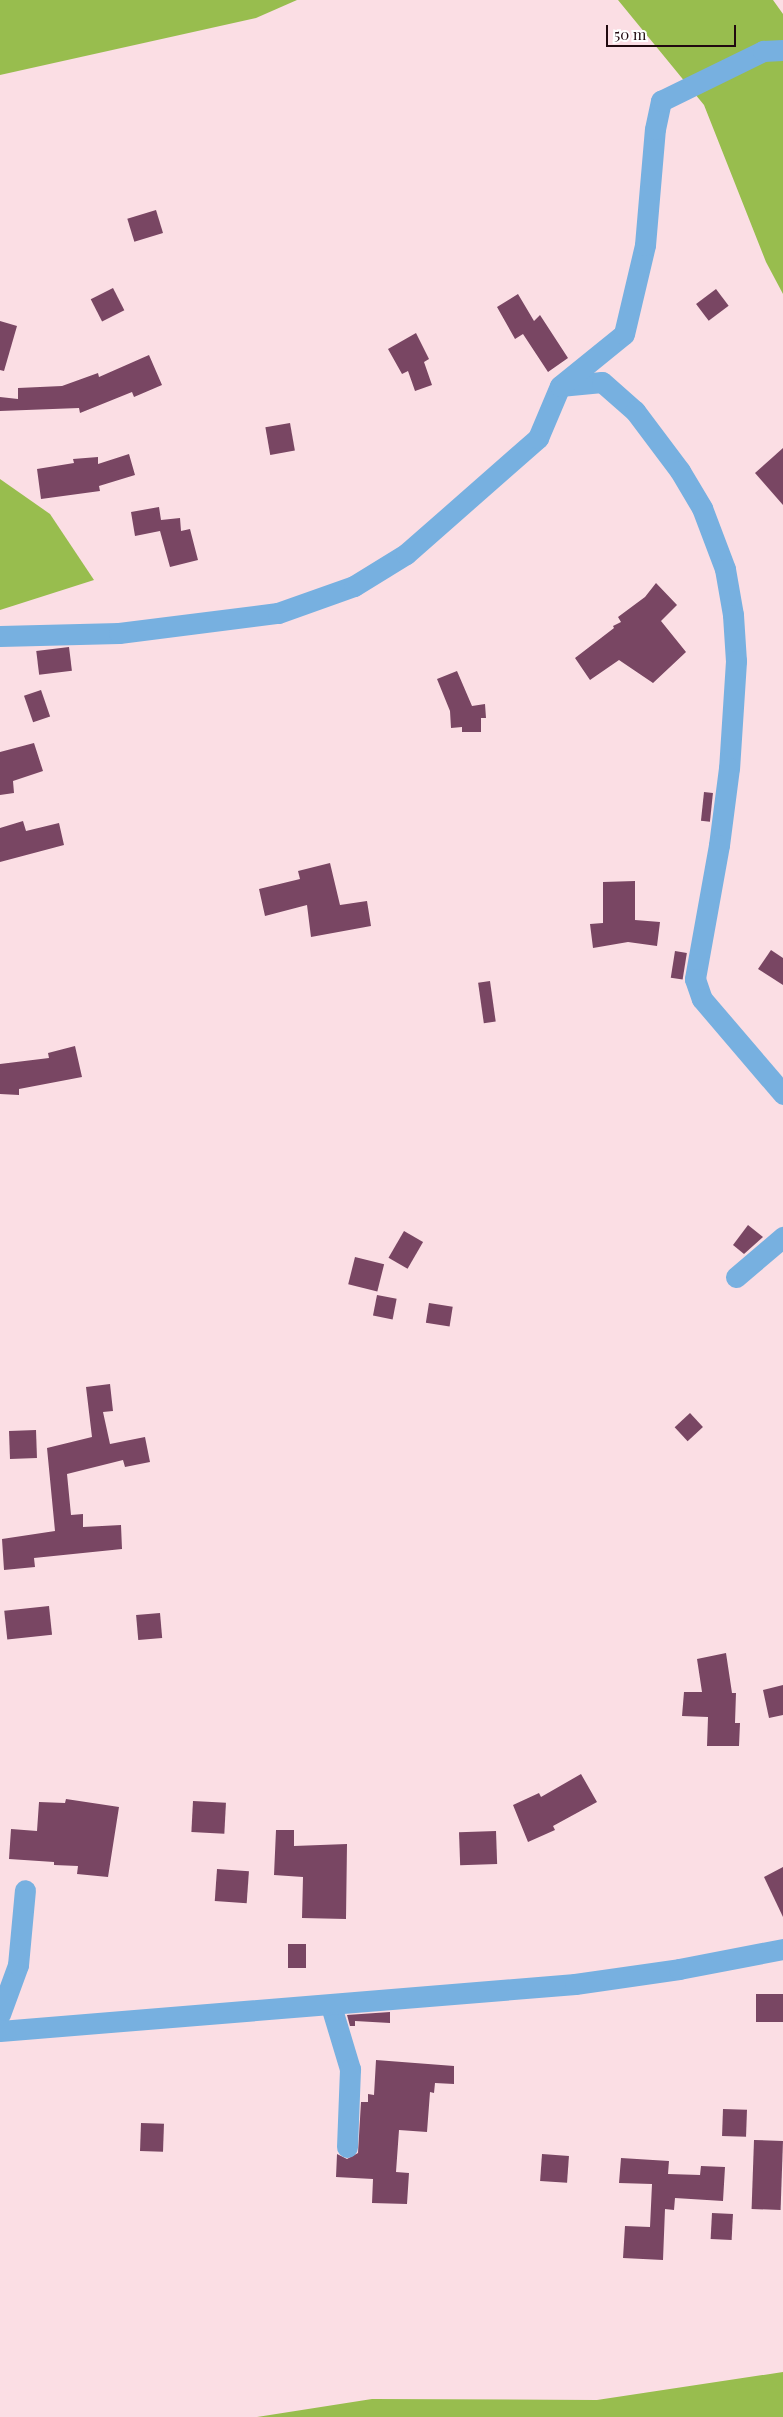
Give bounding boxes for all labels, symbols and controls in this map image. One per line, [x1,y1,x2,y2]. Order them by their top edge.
scale bar [608,15,738,47]
text: 50 m [614,24,646,44]

